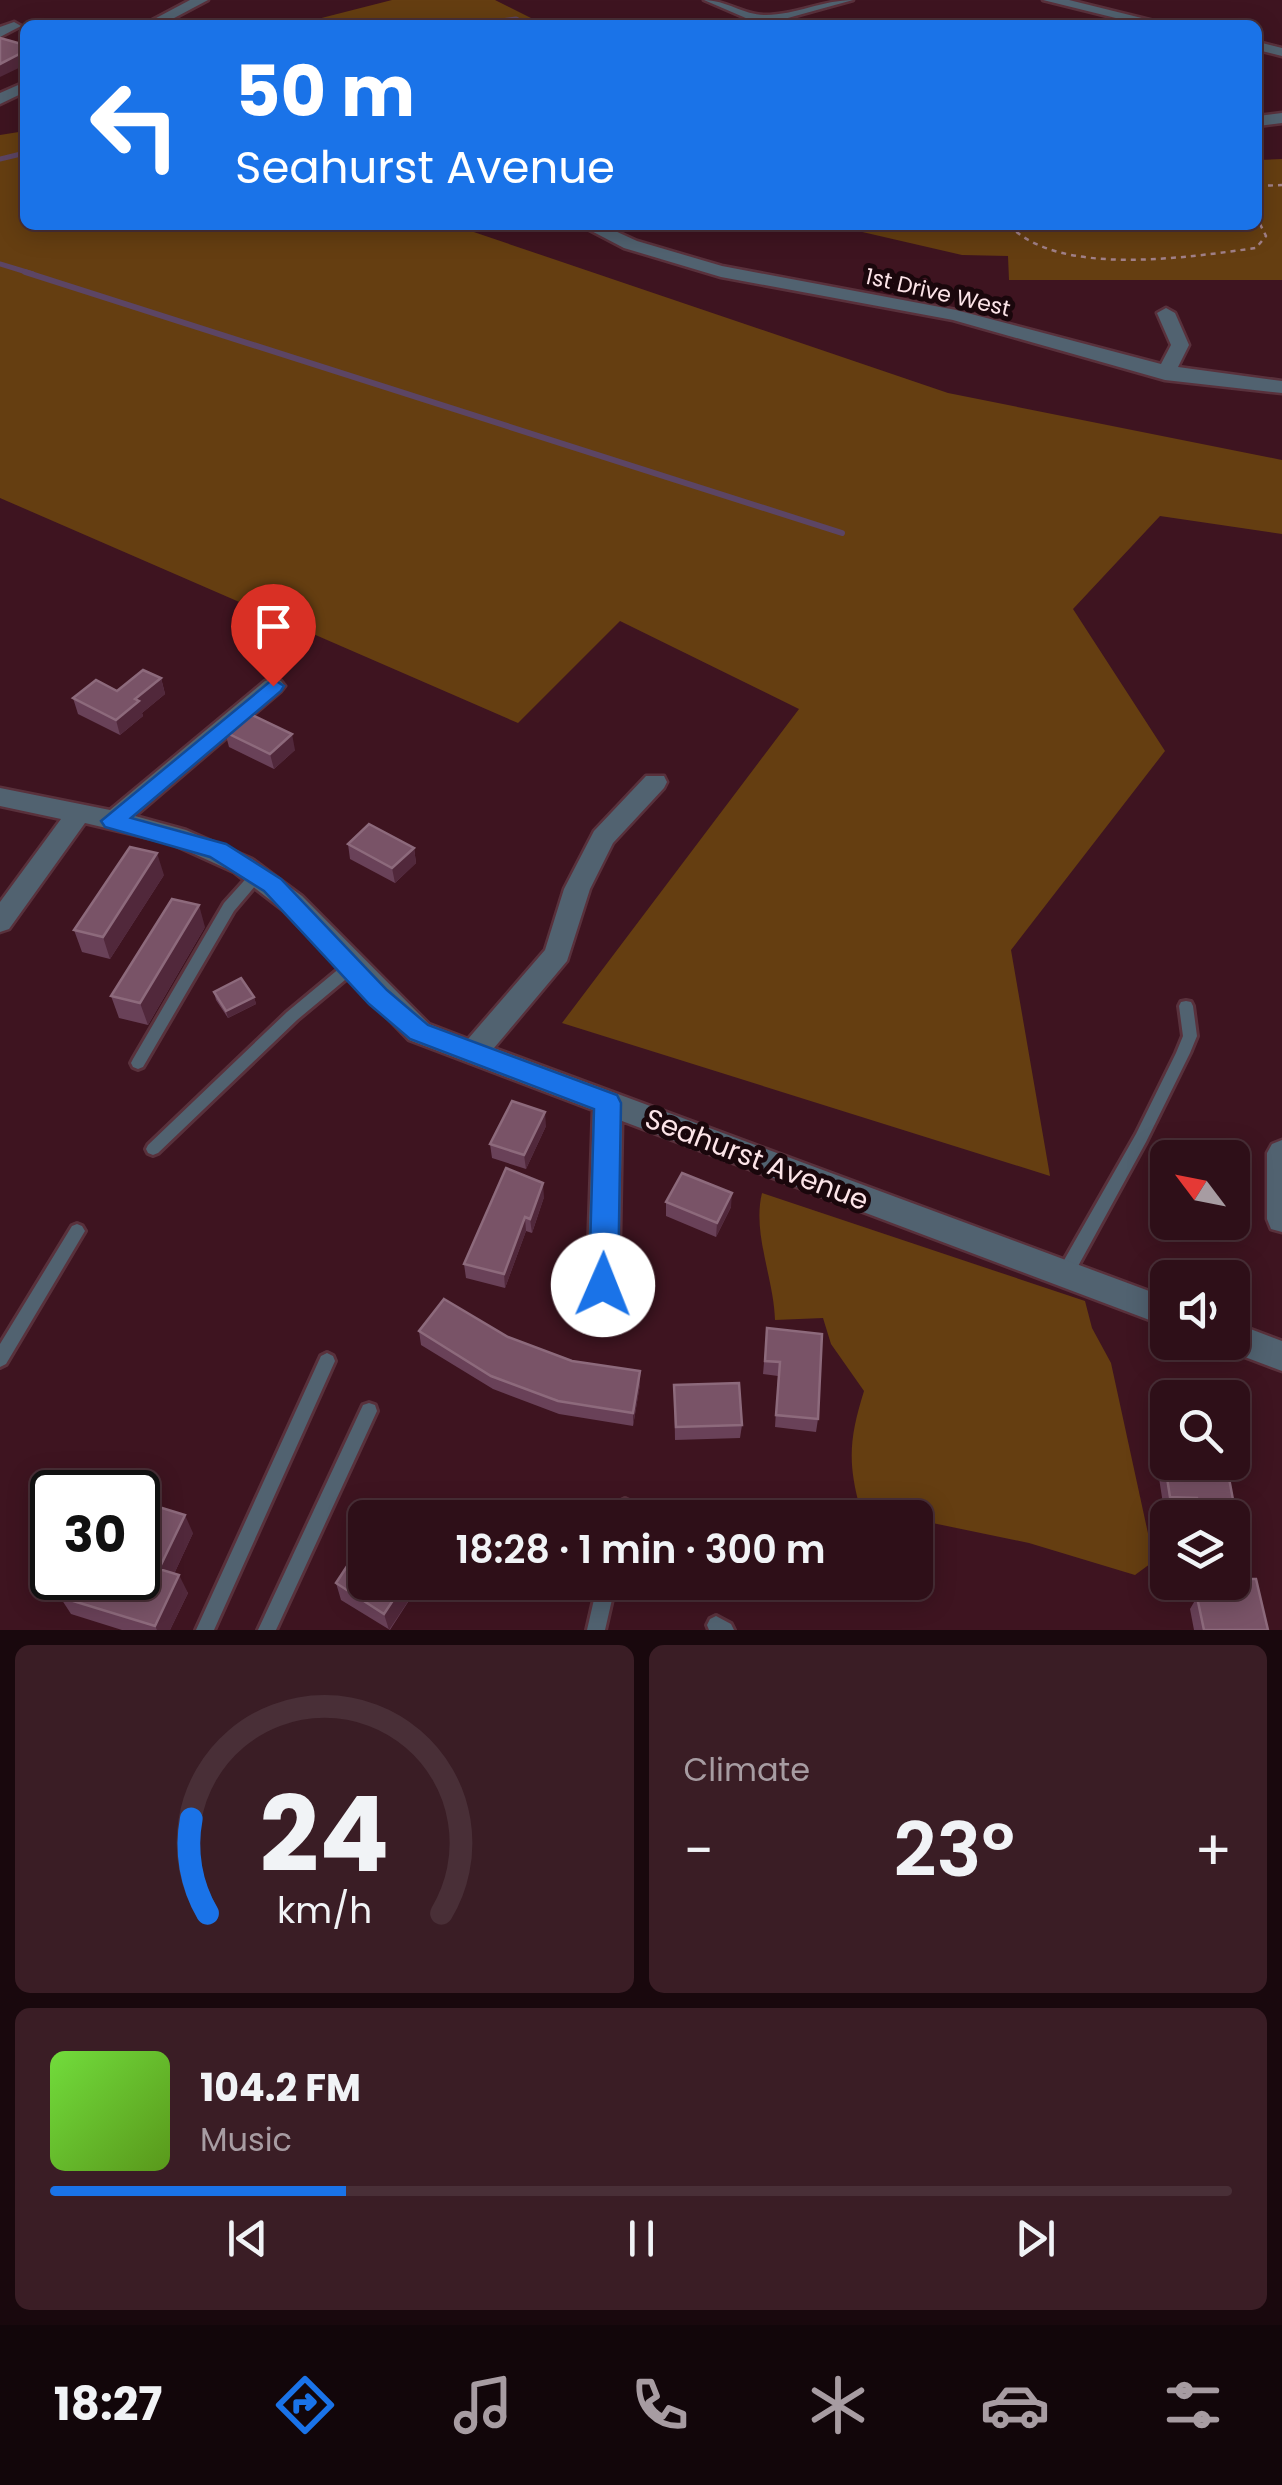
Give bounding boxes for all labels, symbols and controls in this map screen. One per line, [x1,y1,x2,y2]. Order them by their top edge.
text: 50 m [235,42,415,141]
icon: left [70,60,200,190]
text: Seahurst Avenue [235,136,615,199]
street label: 1st Drive West [862,261,1014,324]
pin [231,584,316,687]
icon: arrive [246,599,301,654]
street label: Seahurst Avenue [639,1099,874,1220]
north arrow [1150,1140,1250,1240]
map controls [1150,1140,1250,1600]
position arrow [551,1233,655,1337]
button: sound [1150,1260,1250,1360]
button: search [1150,1380,1250,1480]
speed limit sign: 30 [30,1470,160,1600]
button: layers [1150,1500,1250,1600]
text: 18:28 · 1 min · 300 m [455,1523,826,1576]
text: Climate [684,1747,810,1792]
text: 24 [259,1762,389,1907]
text: 23° [893,1797,1015,1902]
text: − [684,1812,714,1889]
text: + [1194,1812,1232,1889]
text: km/h [277,1885,372,1936]
text: 104.2 FM [200,2061,361,2114]
text: Music [200,2117,292,2162]
icon: previous [220,2211,275,2266]
icon: pause [614,2211,669,2266]
icon: next [1008,2211,1063,2266]
icon: directions [270,2370,340,2440]
icon: music [448,2370,518,2440]
icon: phone [625,2370,695,2440]
icon: climate [803,2370,873,2440]
icon: car [980,2370,1050,2440]
icon: filters [1158,2370,1228,2440]
text: 18:27 [54,2373,162,2436]

